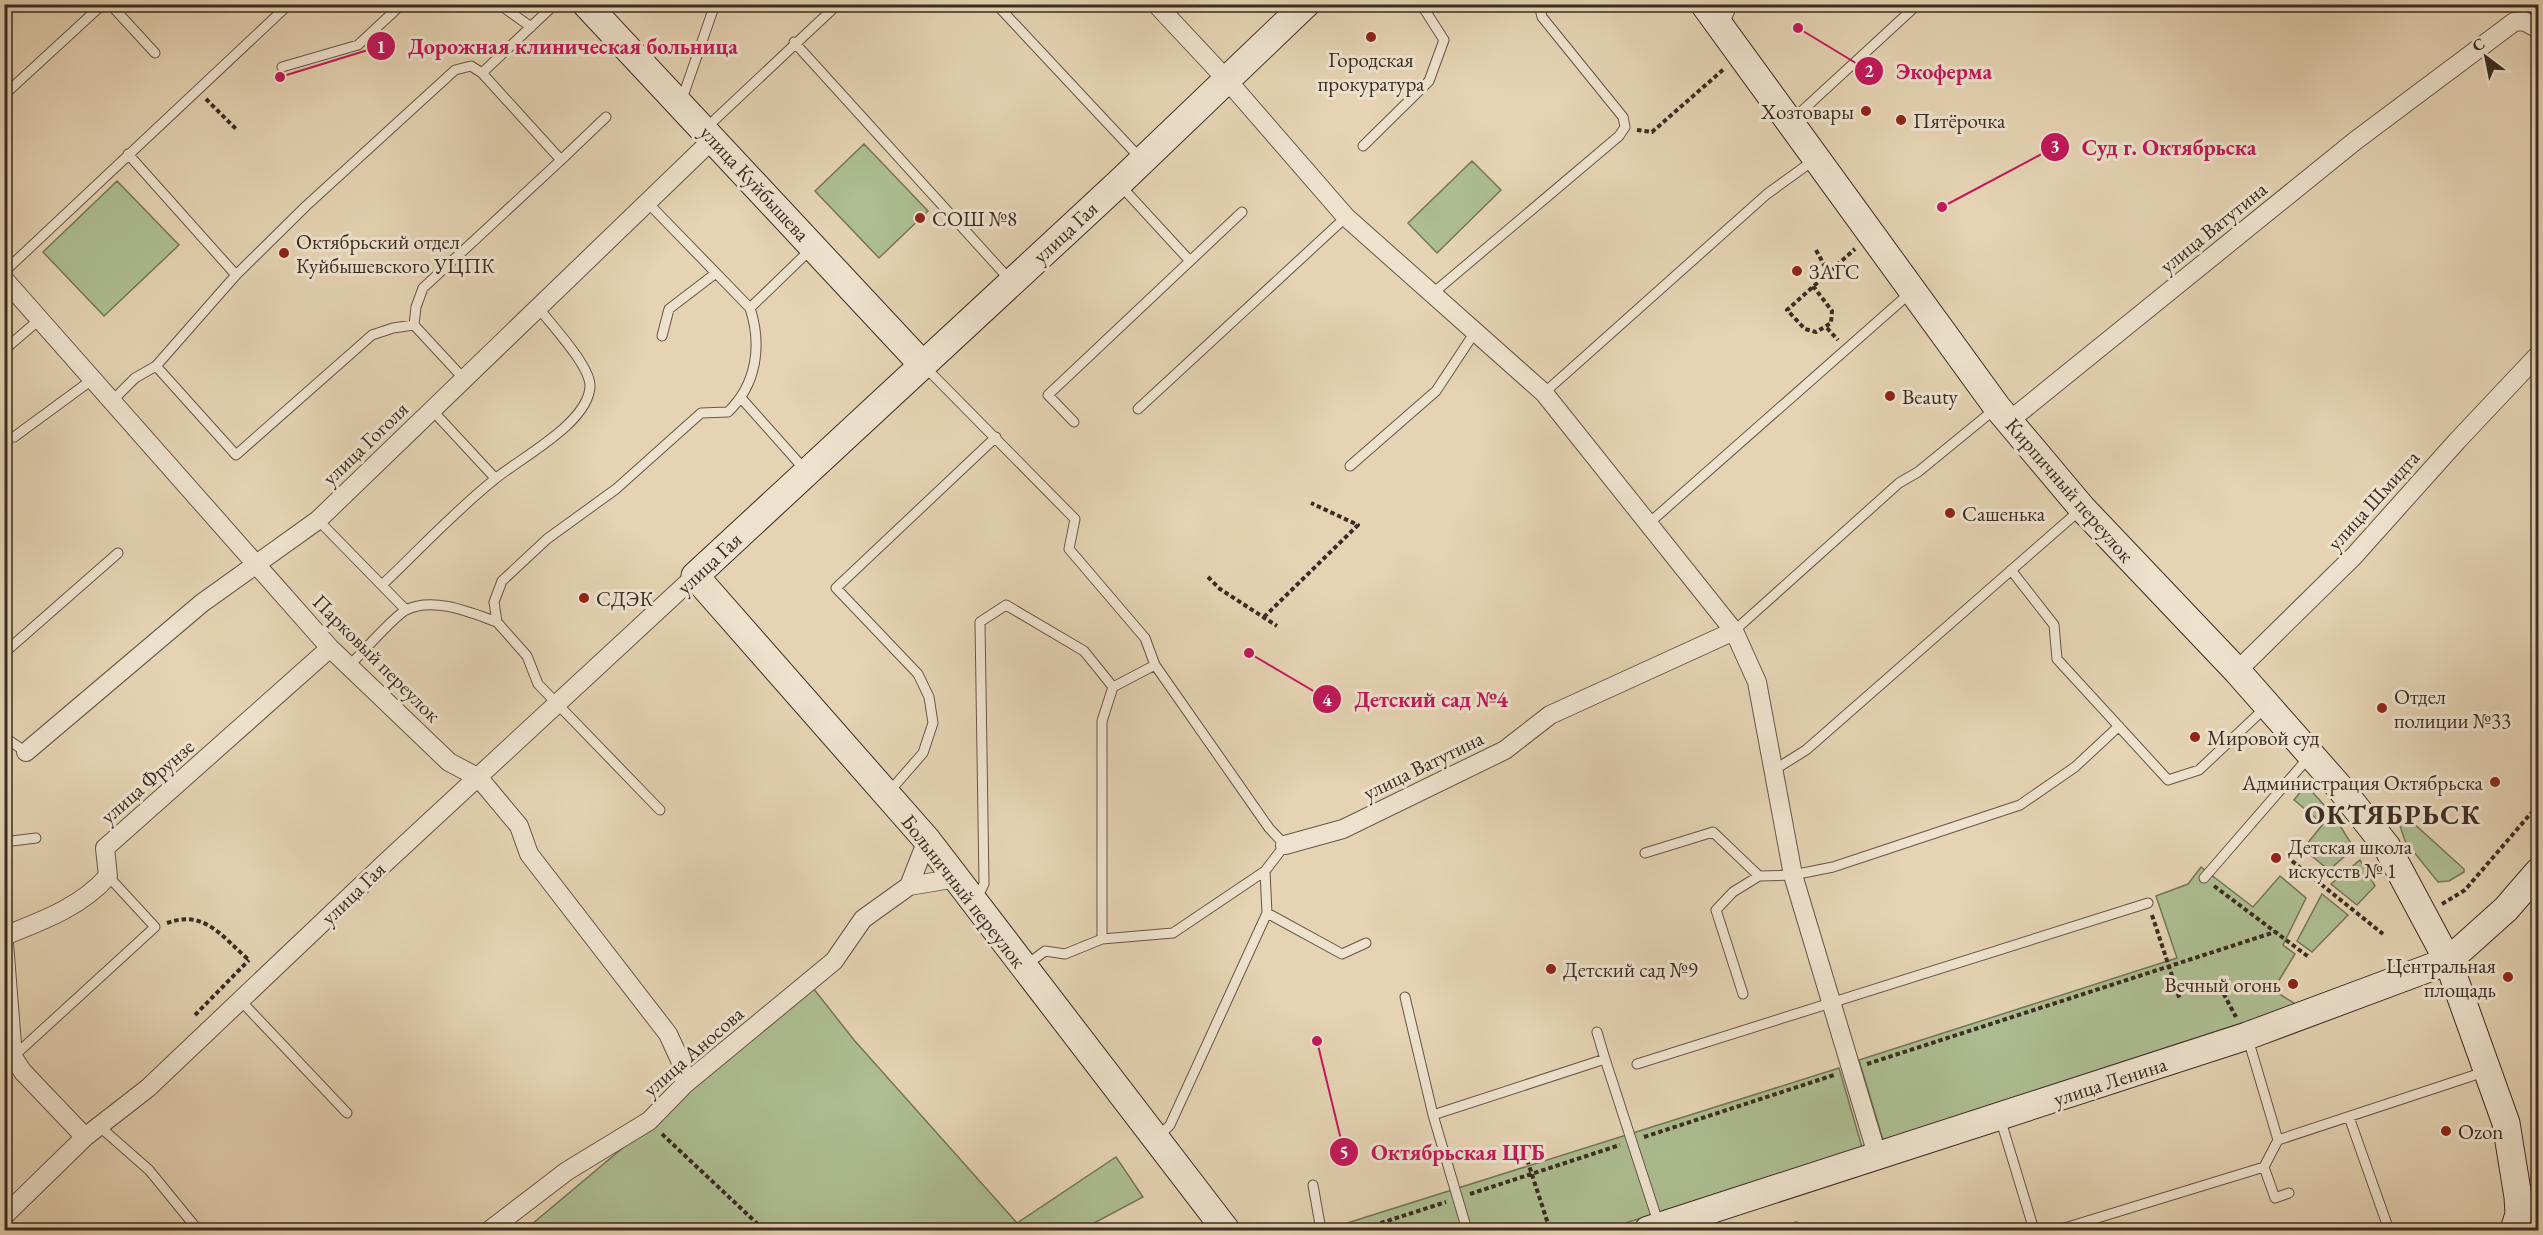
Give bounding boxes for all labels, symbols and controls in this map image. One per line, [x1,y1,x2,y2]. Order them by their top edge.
callout: Дорожная клиническая больница [366,26,750,66]
north arrow [2456,27,2516,87]
marker: Городская прокуратура [1364,30,1378,44]
text: Дорожная клиническая больница [408,32,738,61]
text: С [2468,33,2489,57]
text: 1 [376,35,386,58]
place label: Городская прокуратура [1318,46,1425,97]
callout: Экоферма [1854,51,2004,91]
text: Экоферма [1896,57,1993,86]
text: 2 [1864,59,1874,82]
place label: Хозтовары [1760,98,1854,125]
marker: Хозтовары [1859,104,1873,118]
place label: Пятёрочка [1913,107,2006,134]
marker: Пятёрочка [1894,113,1908,127]
street label: улица Куйбышева [694,119,816,247]
callout: Суд г. Октябрьска [2040,127,2268,167]
text: Суд г. Октябрьска [2082,133,2257,162]
text: 3 [2050,135,2060,158]
street label: улица Ватутина [2154,175,2273,279]
street label: улица Гая [1027,195,1103,269]
place label: СОШ №8 [932,205,1017,232]
marker: СОШ №8 [913,211,927,225]
place label: Октябрьский отдел Куйбышевского УЦПК [296,228,495,279]
marker: Октябрьский отдел Куйбышевского УЦПК [277,246,291,260]
place label: ЗАГС [1809,258,1860,285]
marker: ЗАГС [1790,264,1804,278]
place label: Beauty [1902,383,1959,410]
marker: Beauty [1883,389,1897,403]
street label: улица Гоголя [316,395,414,491]
street label: Кирпичный переулок [2000,412,2140,568]
street label: улица Шмидта [2321,444,2426,556]
place label: Сашенька [1962,500,2046,527]
marker: Сашенька [1943,506,1957,520]
street label: улица Гая [671,526,747,600]
place label: СДЭК [596,585,653,612]
street label: Парковый переулок [307,588,447,728]
marker: СДЭК [577,591,591,605]
callout: Детский сад №4 [1312,679,1520,719]
place label: Отдел полиции №33 [2394,683,2511,734]
text: Детский сад №4 [1354,685,1508,714]
text: 4 [1322,688,1332,711]
marker: Отдел полиции №33 [2375,701,2389,715]
street label: улица Ватутина [1358,724,1488,806]
place label: Мировой суд [2207,724,2320,751]
marker: Мировой суд [2188,730,2202,744]
street label: улица Фрунзе [94,733,200,829]
place label: Администрация Октябрьска [2241,769,2484,796]
marker: Администрация Октябрьска [2488,775,2502,789]
district label: ОКТЯБРЬСК [2305,797,2482,832]
street label: Больничный переулок [895,809,1033,973]
place label: Детская школа искусств № 1 [2288,833,2413,884]
marker: Детская школа искусств № 1 [2269,851,2283,865]
street label: улица Гая [315,856,391,930]
place label: Центральная площадь [2386,952,2496,1003]
place label: Детский сад №9 [1563,956,1698,983]
marker: Детский сад №9 [1544,962,1558,976]
marker: Центральная площадь [2501,970,2515,984]
place label: Вечный огонь [2164,971,2281,998]
marker: Вечный огонь [2286,977,2300,991]
street label: улица Аносова [637,999,749,1102]
street label: улица Ленина [2050,1050,2171,1112]
place label: Ozon [2458,1118,2503,1145]
marker: Ozon [2439,1124,2453,1138]
callout: Октябрьская ЦГБ [1329,1132,1557,1172]
text: Октябрьская ЦГБ [1371,1138,1545,1167]
text: 5 [1339,1141,1349,1164]

